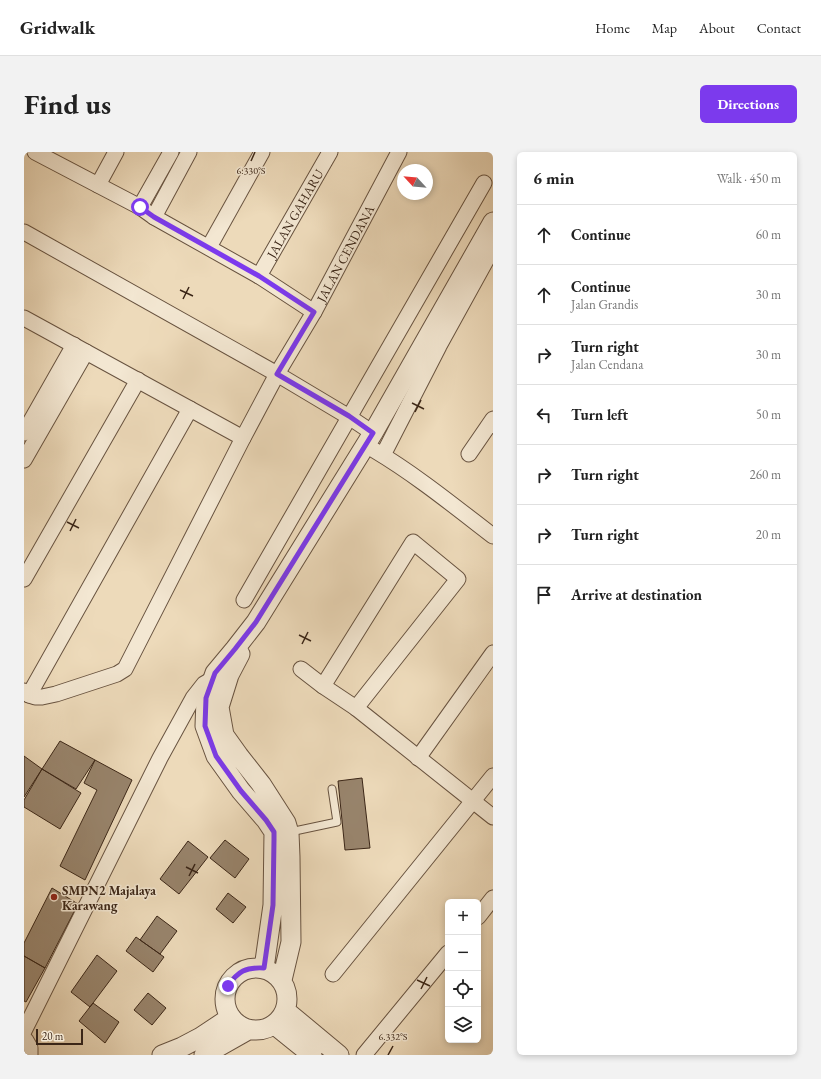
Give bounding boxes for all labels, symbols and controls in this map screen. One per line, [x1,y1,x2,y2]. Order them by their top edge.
text: Gridwalk [20,15,95,40]
text: Home [595,19,630,37]
text: Map [652,19,677,37]
text: About [699,19,735,37]
text: Contact [757,19,801,37]
button: Directions [700,85,797,123]
text: Find us [24,86,111,122]
text: 6.330°S [236,164,266,177]
north arrow [397,164,433,200]
street label: JALAN GAHARU [263,166,328,262]
text: 6 min [533,167,574,189]
text: Walk · 450 m [717,170,781,187]
route start [131,198,149,216]
street label: JALAN CENDANA [312,201,379,306]
icon: ahead [533,224,555,246]
text: Continue [571,225,631,244]
text: 60 m [756,226,781,243]
text: Continue [571,277,631,296]
icon: ahead [533,284,555,306]
text: 30 m [756,286,781,303]
text: Jalan Grandis [571,296,638,313]
text: Turn right [571,337,639,356]
icon: right [533,344,555,366]
text: 30 m [756,346,781,363]
text: Jalan Cendana [571,356,643,373]
icon: left [533,404,555,426]
text: Turn left [571,405,628,424]
text: 50 m [756,406,781,423]
icon: right [533,464,555,486]
text: Turn right [571,465,639,484]
text: 260 m [750,466,781,483]
icon: right [533,524,555,546]
text: Turn right [571,525,639,544]
text: 20 m [756,526,781,543]
icon: arrive [533,584,555,606]
text: Arrive at destination [571,585,702,604]
place label: SMPN2 Majalaya Karawang [62,882,156,914]
marker: SMPN2 Majalaya Karawang [49,892,59,902]
map controls [445,899,481,1043]
button: + [445,899,481,935]
button: − [445,935,481,971]
button: locate [445,971,481,1007]
route end [219,977,237,995]
button: layers [445,1007,481,1043]
scale bar [36,1027,83,1046]
text: 20 m [42,1029,63,1043]
text: 6.332°S [378,1030,408,1043]

